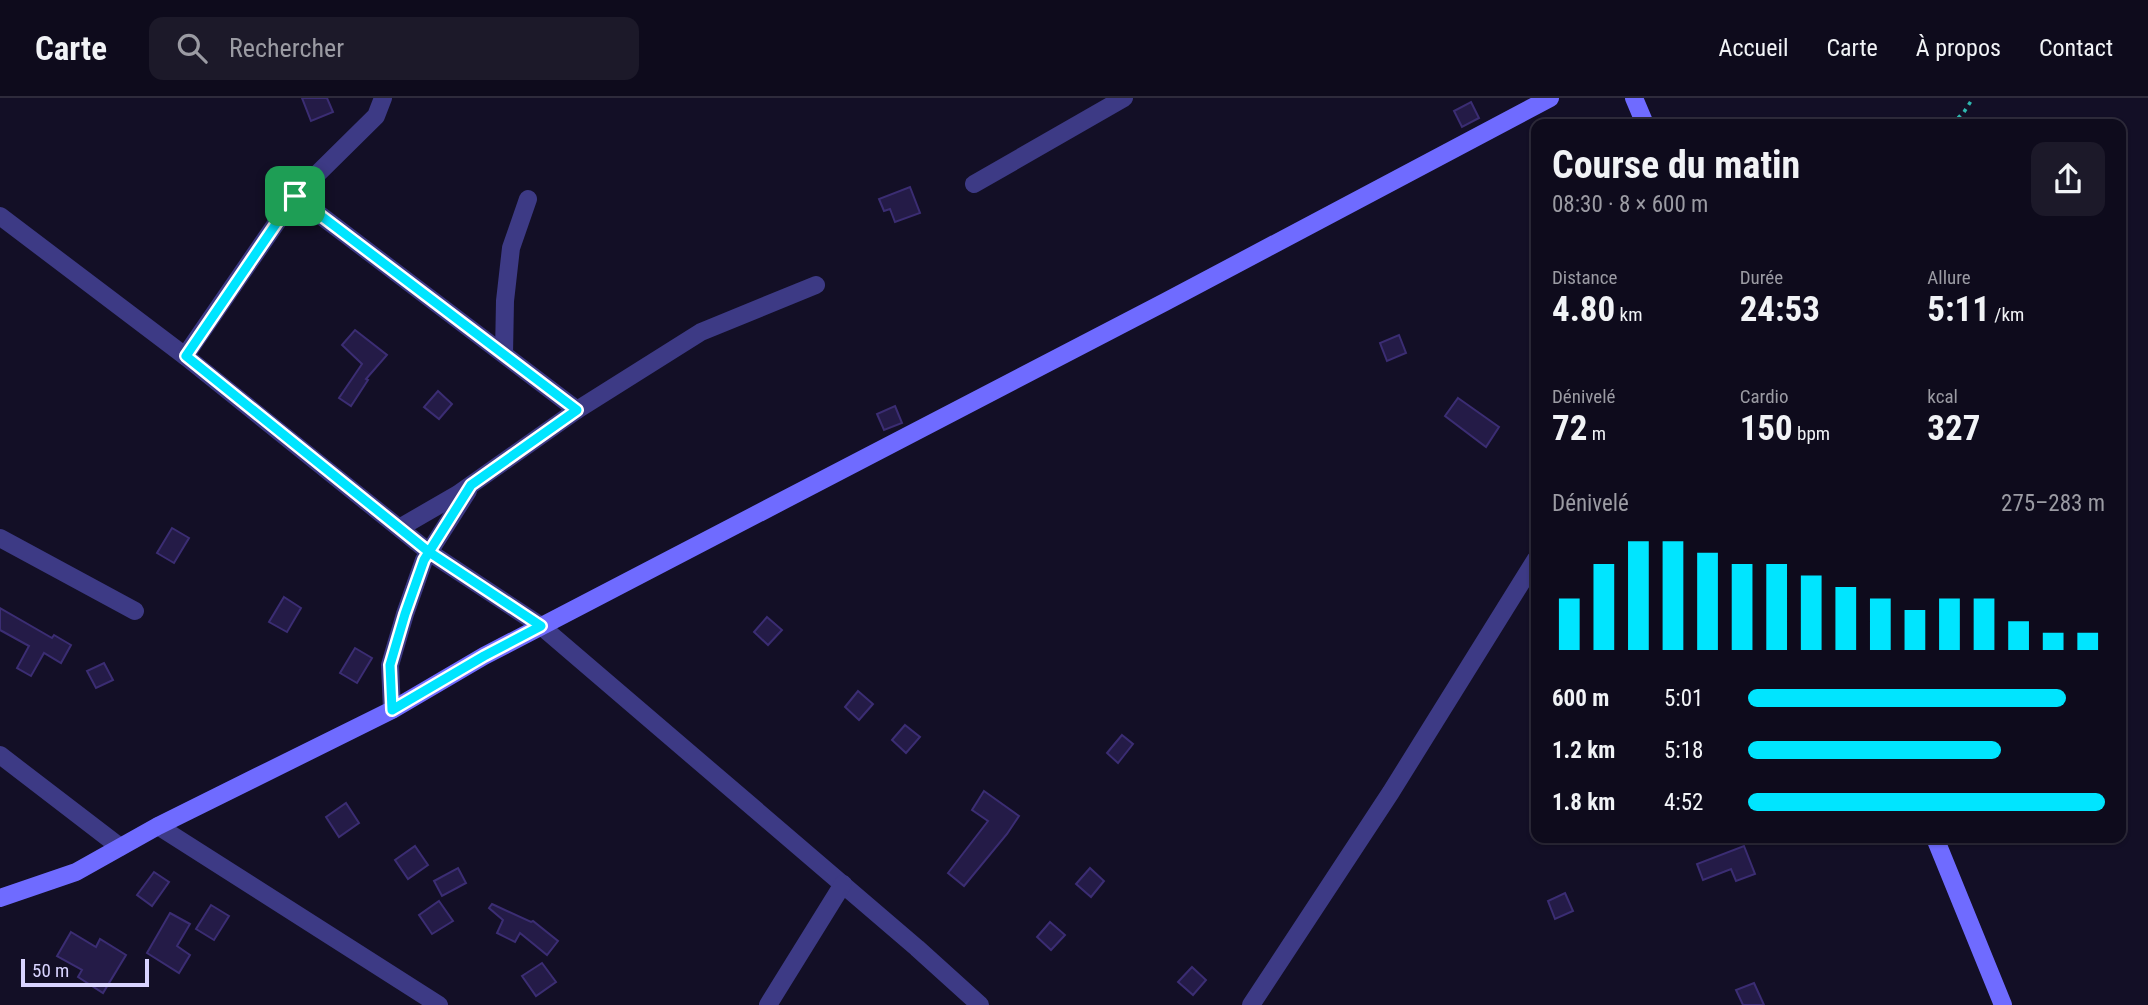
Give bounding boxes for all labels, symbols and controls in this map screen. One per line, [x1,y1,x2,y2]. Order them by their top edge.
search box [149,17,639,80]
text: Carte [35,29,107,68]
icon: search [173,29,211,67]
text: Rechercher [229,33,344,63]
text: Accueil [1719,34,1788,62]
text: Carte [1826,34,1878,62]
text: À propos [1916,34,2001,62]
text: Contact [2039,34,2113,62]
button: share [2031,142,2105,216]
text: Course du matin [1552,143,1800,187]
pin [265,166,325,226]
icon: arrive [276,177,314,215]
text: 08:30 · 8 × 600 m [1552,191,1708,218]
text: Distance [1552,266,1617,289]
text: Durée [1740,266,1783,289]
text: Allure [1927,266,1971,289]
text: 4.80 [1552,289,1615,330]
text: 24:53 [1740,289,1820,330]
text: 5:11 [1927,289,1990,330]
text: km [1615,303,1642,326]
text: /km [1990,303,2024,326]
text: Dénivelé [1552,385,1616,408]
text: Cardio [1740,385,1788,408]
text: kcal [1927,385,1958,408]
text: 72 [1552,408,1587,449]
text: 150 [1740,408,1793,449]
text: 327 [1927,408,1980,449]
text: m [1587,422,1606,445]
text: bpm [1793,422,1830,445]
text: Dénivelé [1552,490,1629,517]
text: 275–283 m [2001,490,2105,517]
text: 600 m [1552,685,1609,712]
text: 5:01 [1664,685,1703,712]
text: 1.2 km [1552,737,1615,764]
text: 5:18 [1664,737,1703,764]
text: 1.8 km [1552,789,1615,816]
text: 4:52 [1664,789,1703,816]
scale bar [21,956,149,988]
text: 50 m [32,959,69,982]

